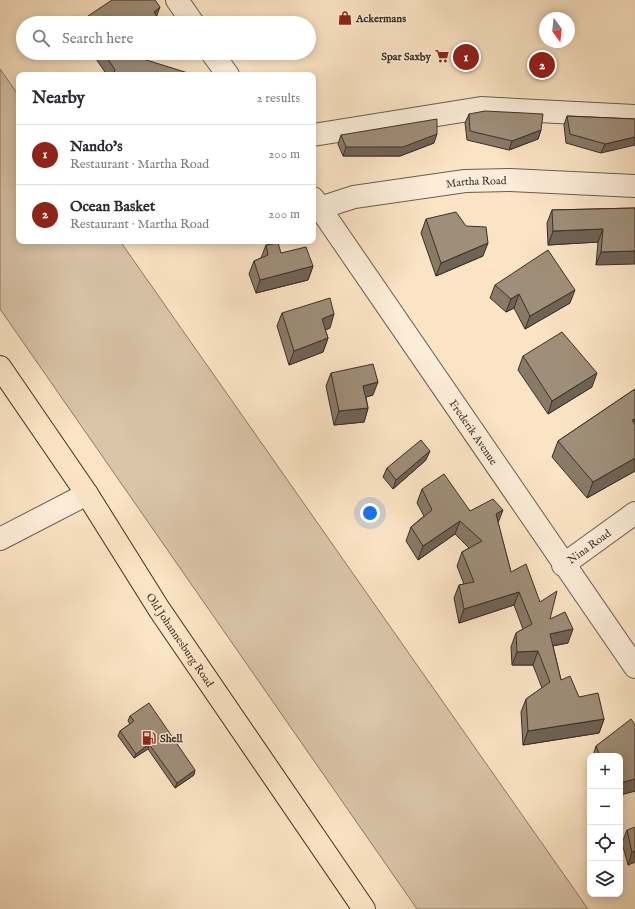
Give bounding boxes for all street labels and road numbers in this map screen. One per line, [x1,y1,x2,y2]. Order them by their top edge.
street label: Martha Road [445,174,507,192]
street label: Frederik Avenue [446,397,500,468]
street label: Nina Road [565,527,614,567]
street label: Old Johannesburg Road [143,591,216,690]

